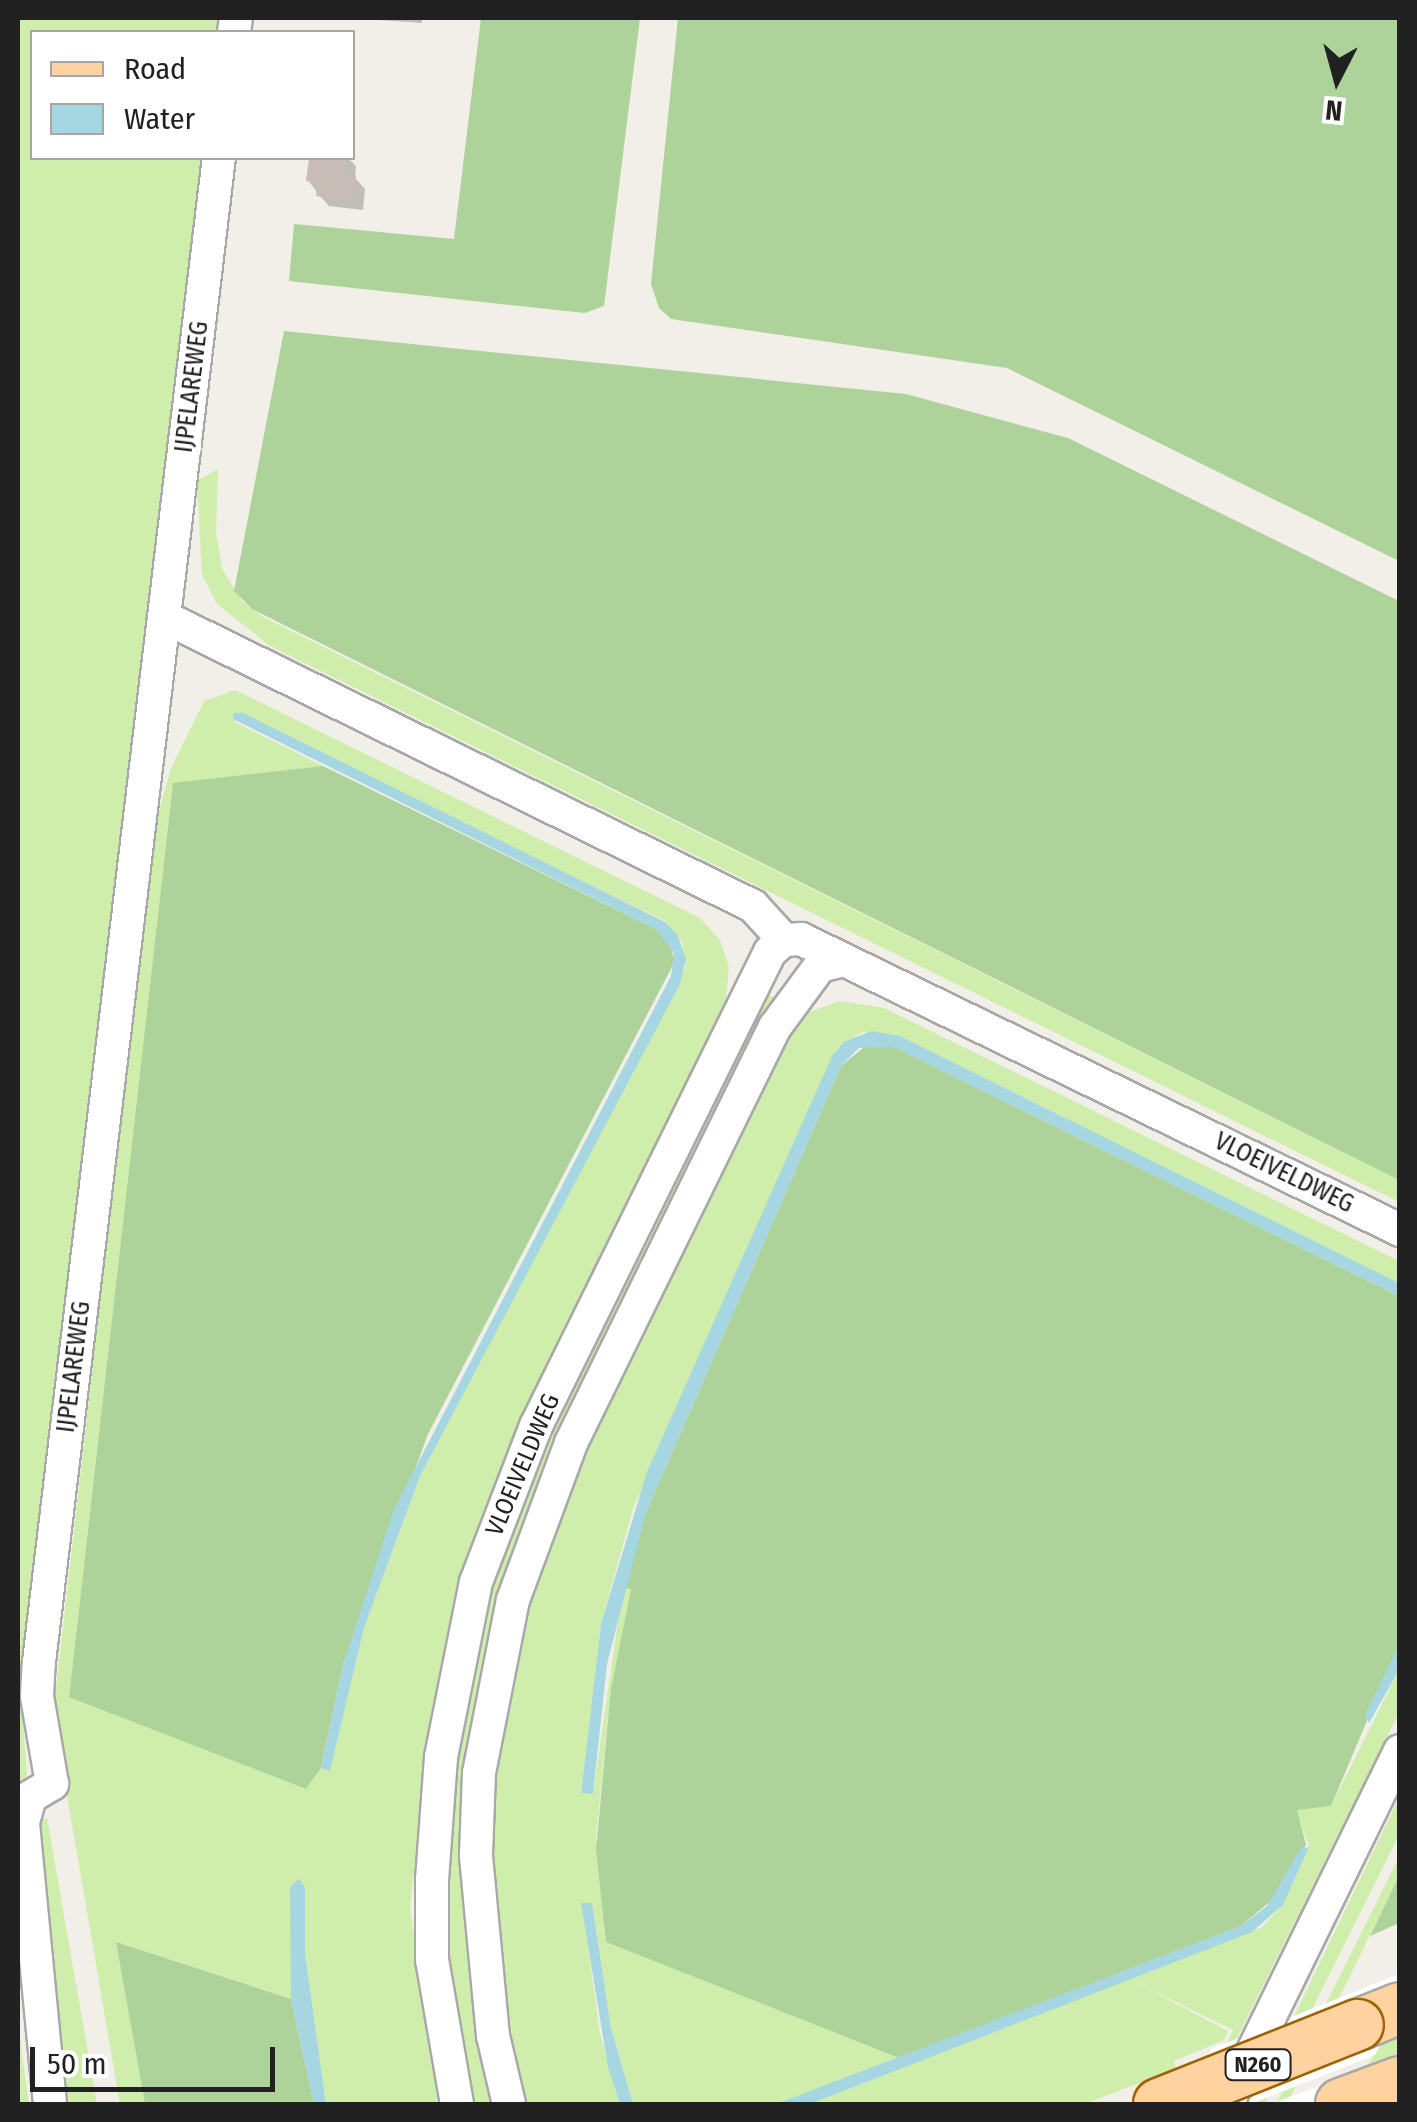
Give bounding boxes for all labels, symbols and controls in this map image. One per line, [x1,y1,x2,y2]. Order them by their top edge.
legend [30,30,355,160]
north arrow [1287,30,1387,130]
text: Road [124,51,186,87]
text: N [1324,93,1344,128]
text: Water [124,101,195,137]
street label: IJPELAREWEG [169,320,215,454]
street label: VLOEIVELDWEG [1209,1126,1359,1220]
street label: IJPELAREWEG [51,1300,97,1434]
street label: VLOEIVELDWEG [480,1390,566,1540]
scale bar [35,2027,280,2089]
text: 50 m [47,2046,107,2082]
road number: N260 [1223,2048,1293,2082]

